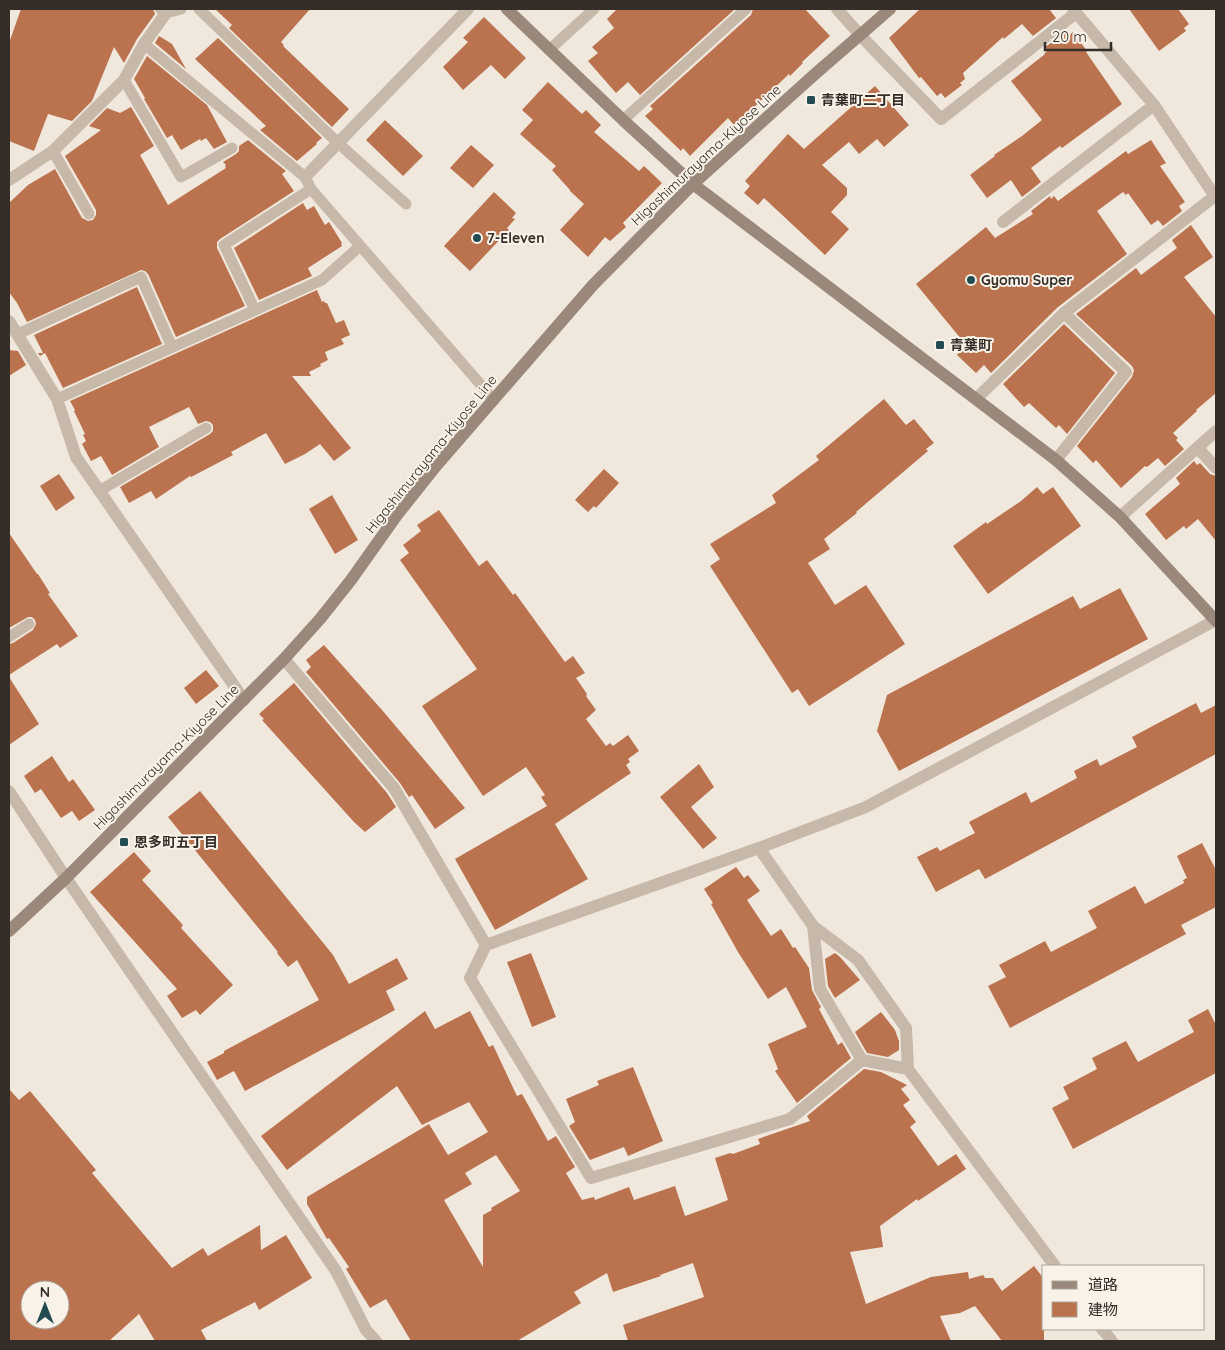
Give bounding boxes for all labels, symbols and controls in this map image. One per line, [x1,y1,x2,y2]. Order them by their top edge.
scale bar [1045,20,1111,52]
text: 20 m [1052,27,1087,46]
street label: Higashimurayama-Kiyose Line [627,81,785,229]
place label: 青葉町二丁目 [821,91,905,109]
marker: 青葉町二丁目 [805,94,817,106]
place label: 7-Eleven [487,229,544,247]
marker: 7-Eleven [471,232,483,244]
place label: Gyomu Super [981,271,1072,289]
marker: Gyomu Super [965,274,977,286]
place label: 青葉町 [950,336,992,354]
marker: 青葉町 [934,339,946,351]
street label: Higashimurayama-Kiyose Line [361,371,501,537]
street label: Higashimurayama-Kiyose Line [89,680,243,834]
place label: 恩多町五丁目 [134,833,218,851]
marker: 恩多町五丁目 [118,836,130,848]
legend [1042,1265,1205,1330]
text: 道路 [1088,1275,1118,1294]
north arrow [20,1280,70,1330]
text: N [40,1283,50,1301]
text: 建物 [1088,1300,1118,1319]

